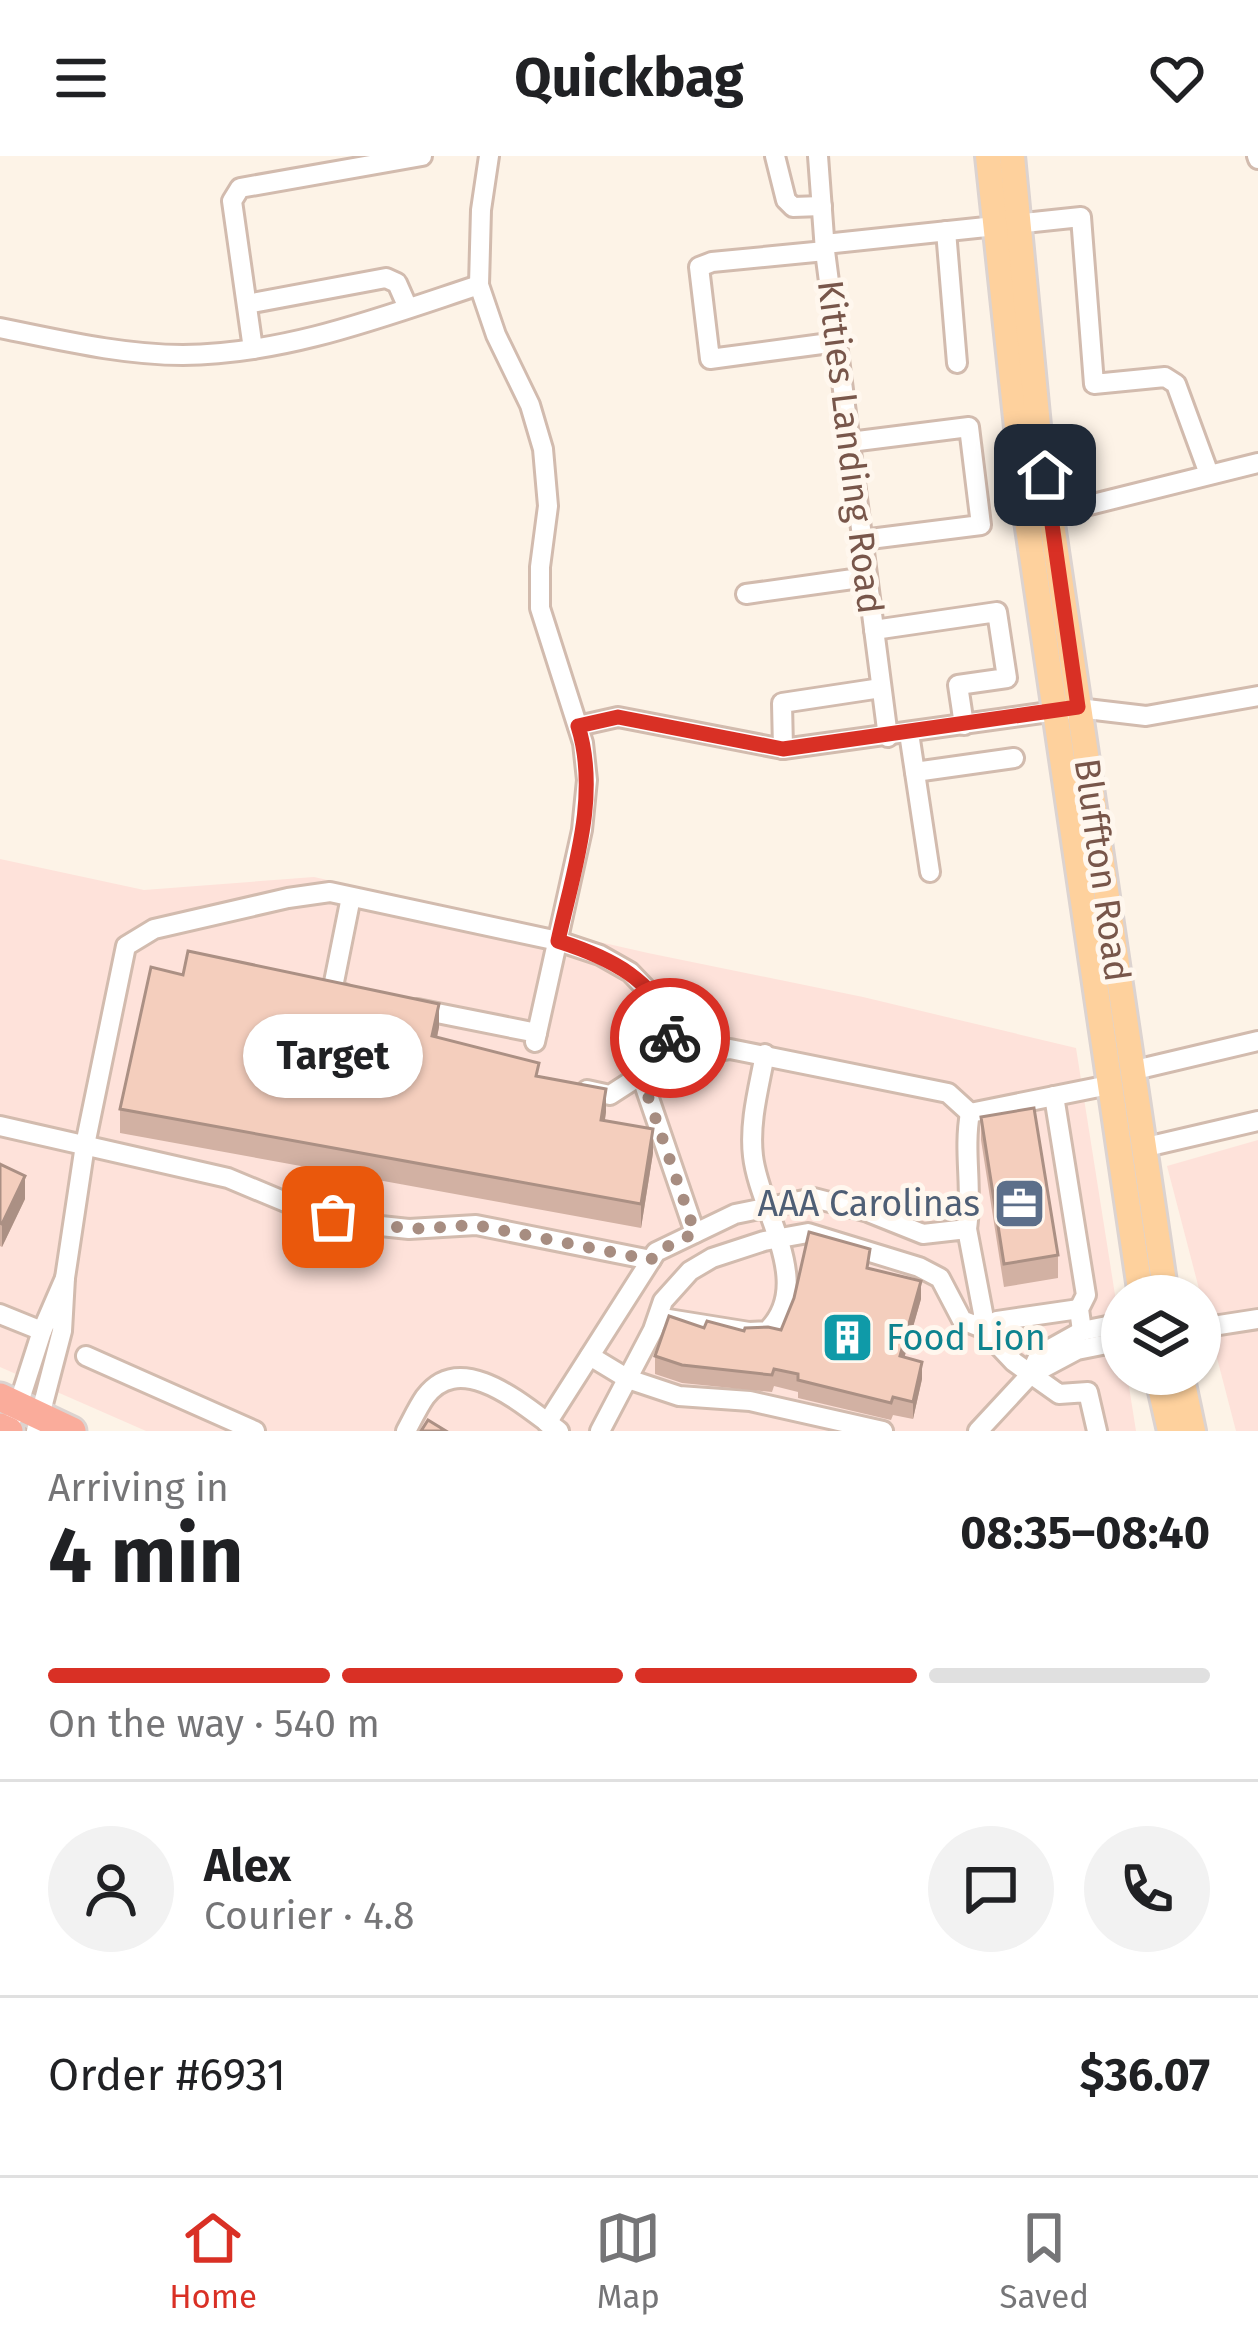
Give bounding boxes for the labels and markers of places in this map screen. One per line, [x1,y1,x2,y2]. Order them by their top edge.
pin [994,424,1096,526]
callout: Target [243,1013,423,1097]
pin [282,1166,384,1268]
office icon: AAA Carolinas [991,1176,1047,1232]
place label: AAA Carolinas [758,1182,980,1226]
building icon: Food Lion [819,1310,875,1366]
place label: Food Lion [886,1316,1046,1360]

